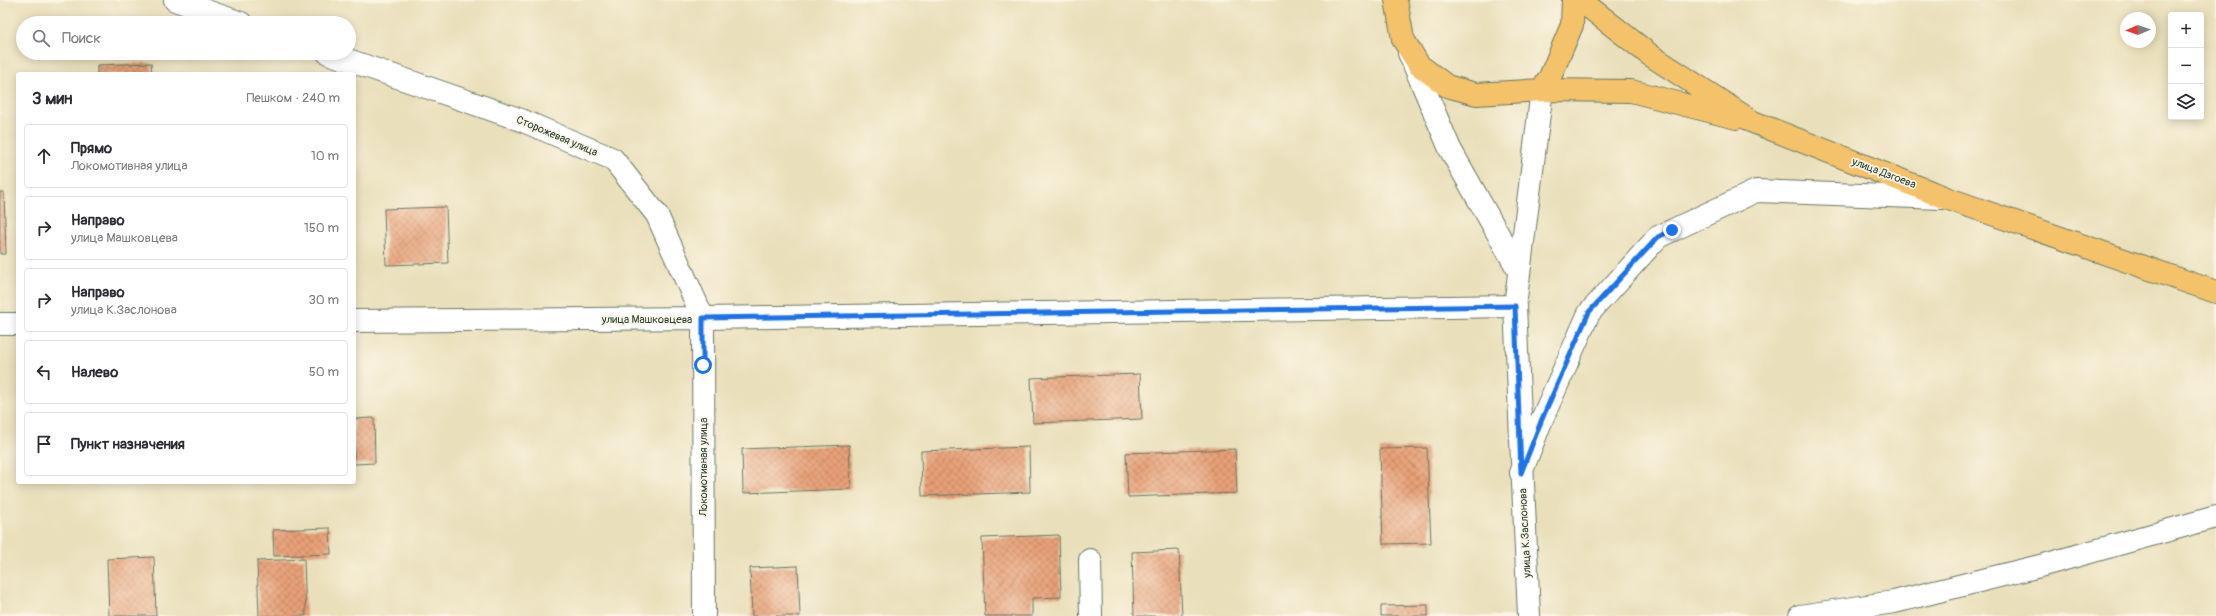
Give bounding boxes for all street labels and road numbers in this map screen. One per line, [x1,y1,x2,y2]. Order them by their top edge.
street label: Сторожевая улица [514,113,600,159]
street label: улица Дзгоева [1849,155,1918,191]
street label: улица Машковцева [601,313,692,326]
street label: Локомотивная улица [697,418,710,517]
street label: улица К.Заслонова [1516,488,1534,579]

